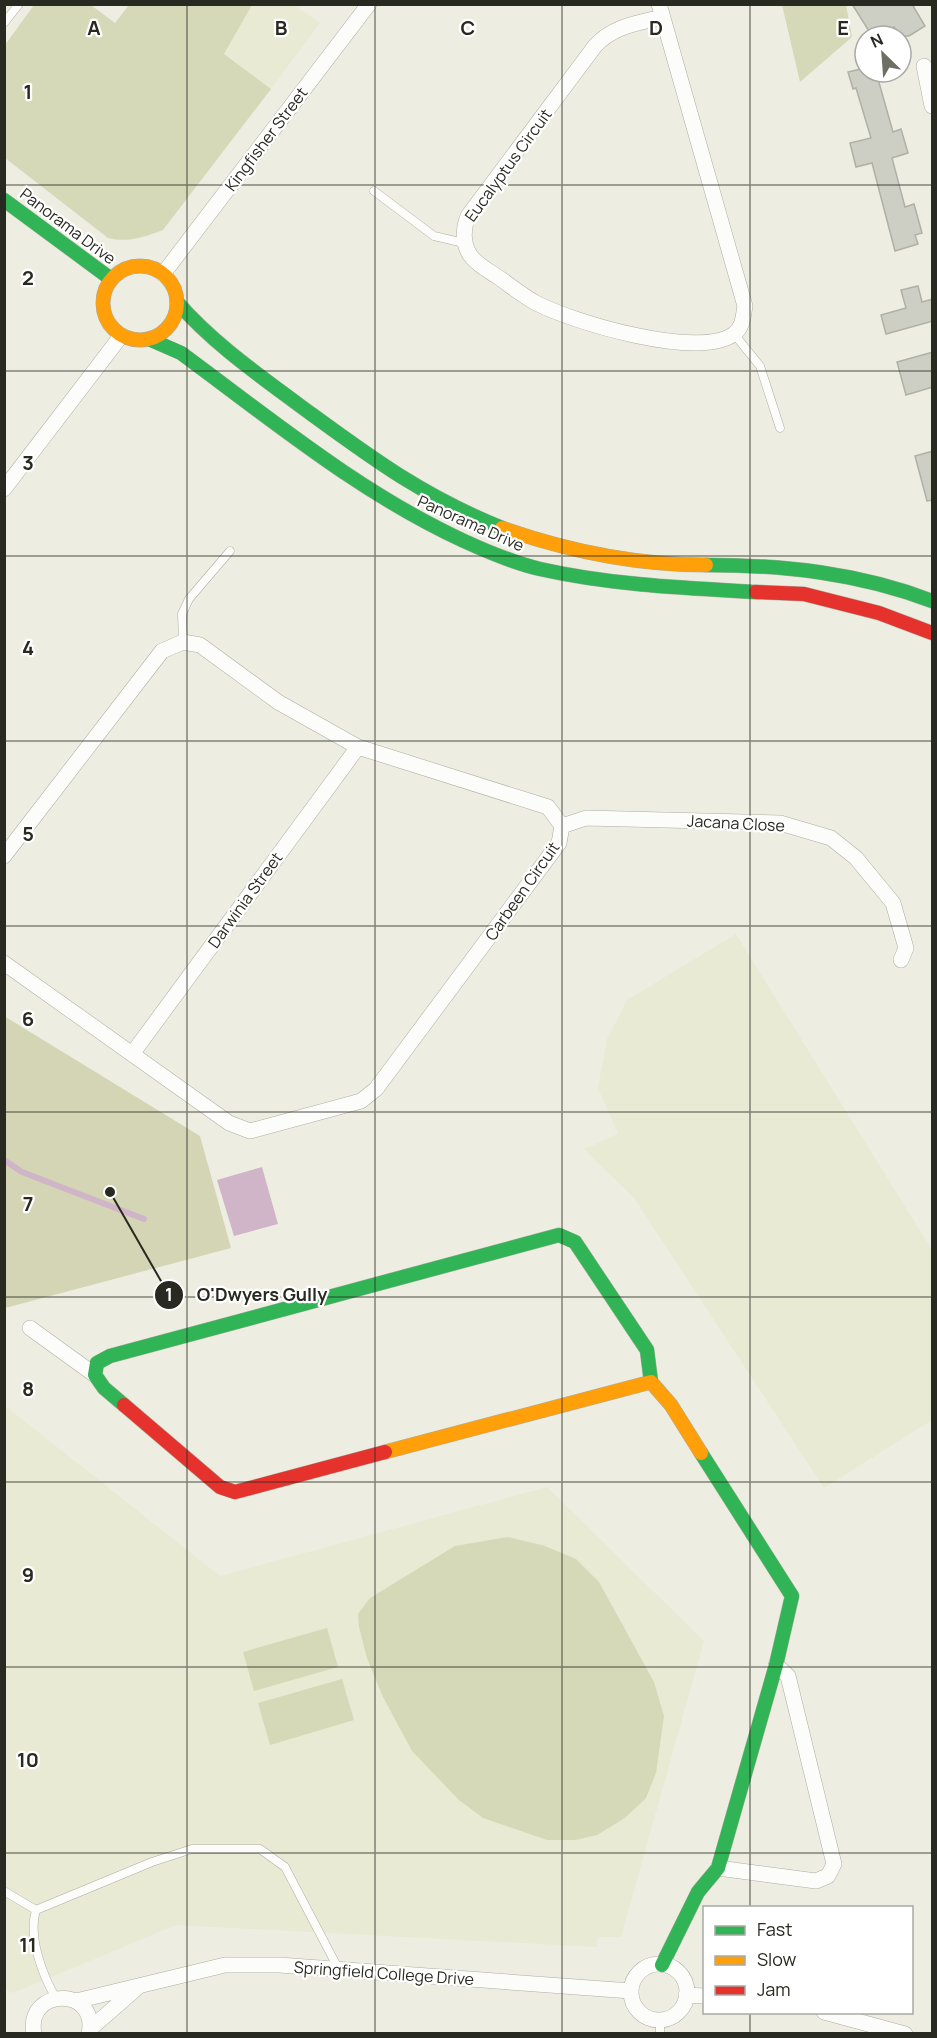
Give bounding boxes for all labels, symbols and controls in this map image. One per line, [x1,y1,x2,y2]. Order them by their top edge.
text: A [87,14,101,41]
text: B [275,14,288,41]
text: C [461,14,475,41]
text: D [649,14,663,41]
text: E [837,14,849,41]
north arrow [853,24,913,84]
text: N [867,28,887,53]
text: 1 [24,78,32,105]
street label: Kingfisher Street [220,82,312,196]
street label: Eucalyptus Circuit [459,104,557,226]
street label: Panorama Drive [16,183,120,269]
text: 2 [22,264,34,291]
text: 3 [22,449,34,476]
street label: Panorama Drive [414,490,528,556]
text: 4 [22,634,34,661]
street label: Jacana Close [687,809,785,837]
text: 5 [22,820,34,847]
street label: Carbeen Circuit [480,837,564,945]
street label: Darwinia Street [203,848,287,952]
text: 6 [22,1005,34,1032]
text: 7 [23,1190,33,1217]
callout: O'Dwyers Gully [154,1277,339,1313]
text: 1 [165,1282,173,1306]
text: O'Dwyers Gully [197,1282,327,1306]
text: 8 [22,1375,34,1402]
text: 9 [22,1561,34,1588]
text: 10 [17,1746,39,1773]
legend [703,1906,913,2014]
text: Fast [757,1917,792,1941]
text: 11 [19,1931,37,1958]
text: Slow [757,1947,797,1971]
street label: Springfield College Drive [293,1956,475,1990]
text: Jam [757,1977,791,2001]

